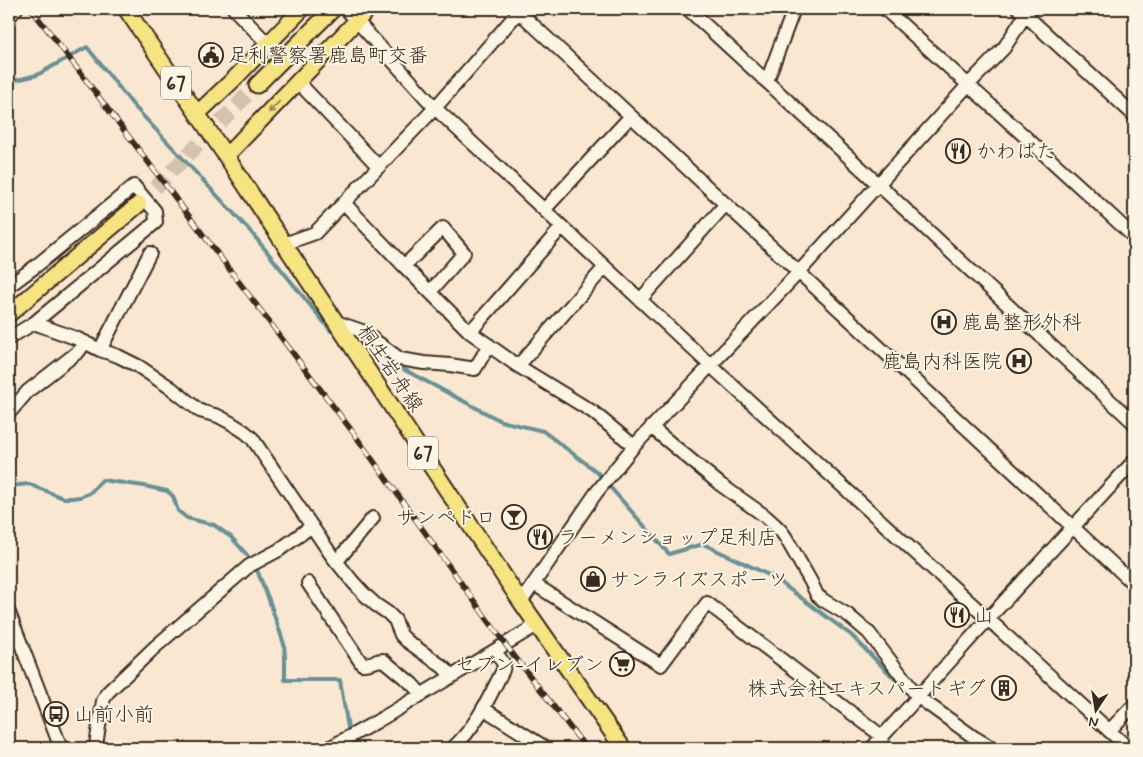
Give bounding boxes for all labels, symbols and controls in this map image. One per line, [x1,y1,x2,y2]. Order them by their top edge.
public building icon: 足利警察署鹿島町交番 [198,42,224,68]
place label: 足利警察署鹿島町交番 [228,43,428,70]
road number: 67 [161,66,191,100]
one-way arrow [267,101,280,113]
restaurant icon: かわばた [945,138,971,164]
place label: かわばた [976,139,1056,166]
hospital icon: 鹿島整形外科 [931,309,957,335]
place label: 鹿島整形外科 [962,310,1082,337]
street label: 桐生岩舟線 [351,320,429,418]
hospital icon: 鹿島内科医院 [1006,348,1032,374]
place label: 鹿島内科医院 [882,349,1002,376]
road number: 67 [408,436,438,469]
bar icon: サンペドロ [501,504,527,530]
place label: サンペドロ [396,505,496,532]
restaurant icon: ラーメンショップ足利店 [527,524,553,550]
place label: ラーメンショップ足利店 [558,525,777,552]
shop icon: サンライズスポーツ [580,566,606,592]
place label: サンライズスポーツ [610,567,788,594]
restaurant icon: 山 [944,602,970,628]
place label: 山 [974,603,994,630]
supermarket icon: セブン-イレブン [609,651,635,677]
place label: セブン-イレブン [455,652,604,679]
building icon: 株式会社エキスパートギグ [991,675,1017,701]
place label: 株式会社エキスパートギグ [747,676,986,703]
north arrow [1070,684,1120,734]
bus stop icon: 山前小前 [43,701,69,727]
place label: 山前小前 [74,702,154,729]
text: N [1087,712,1100,732]

